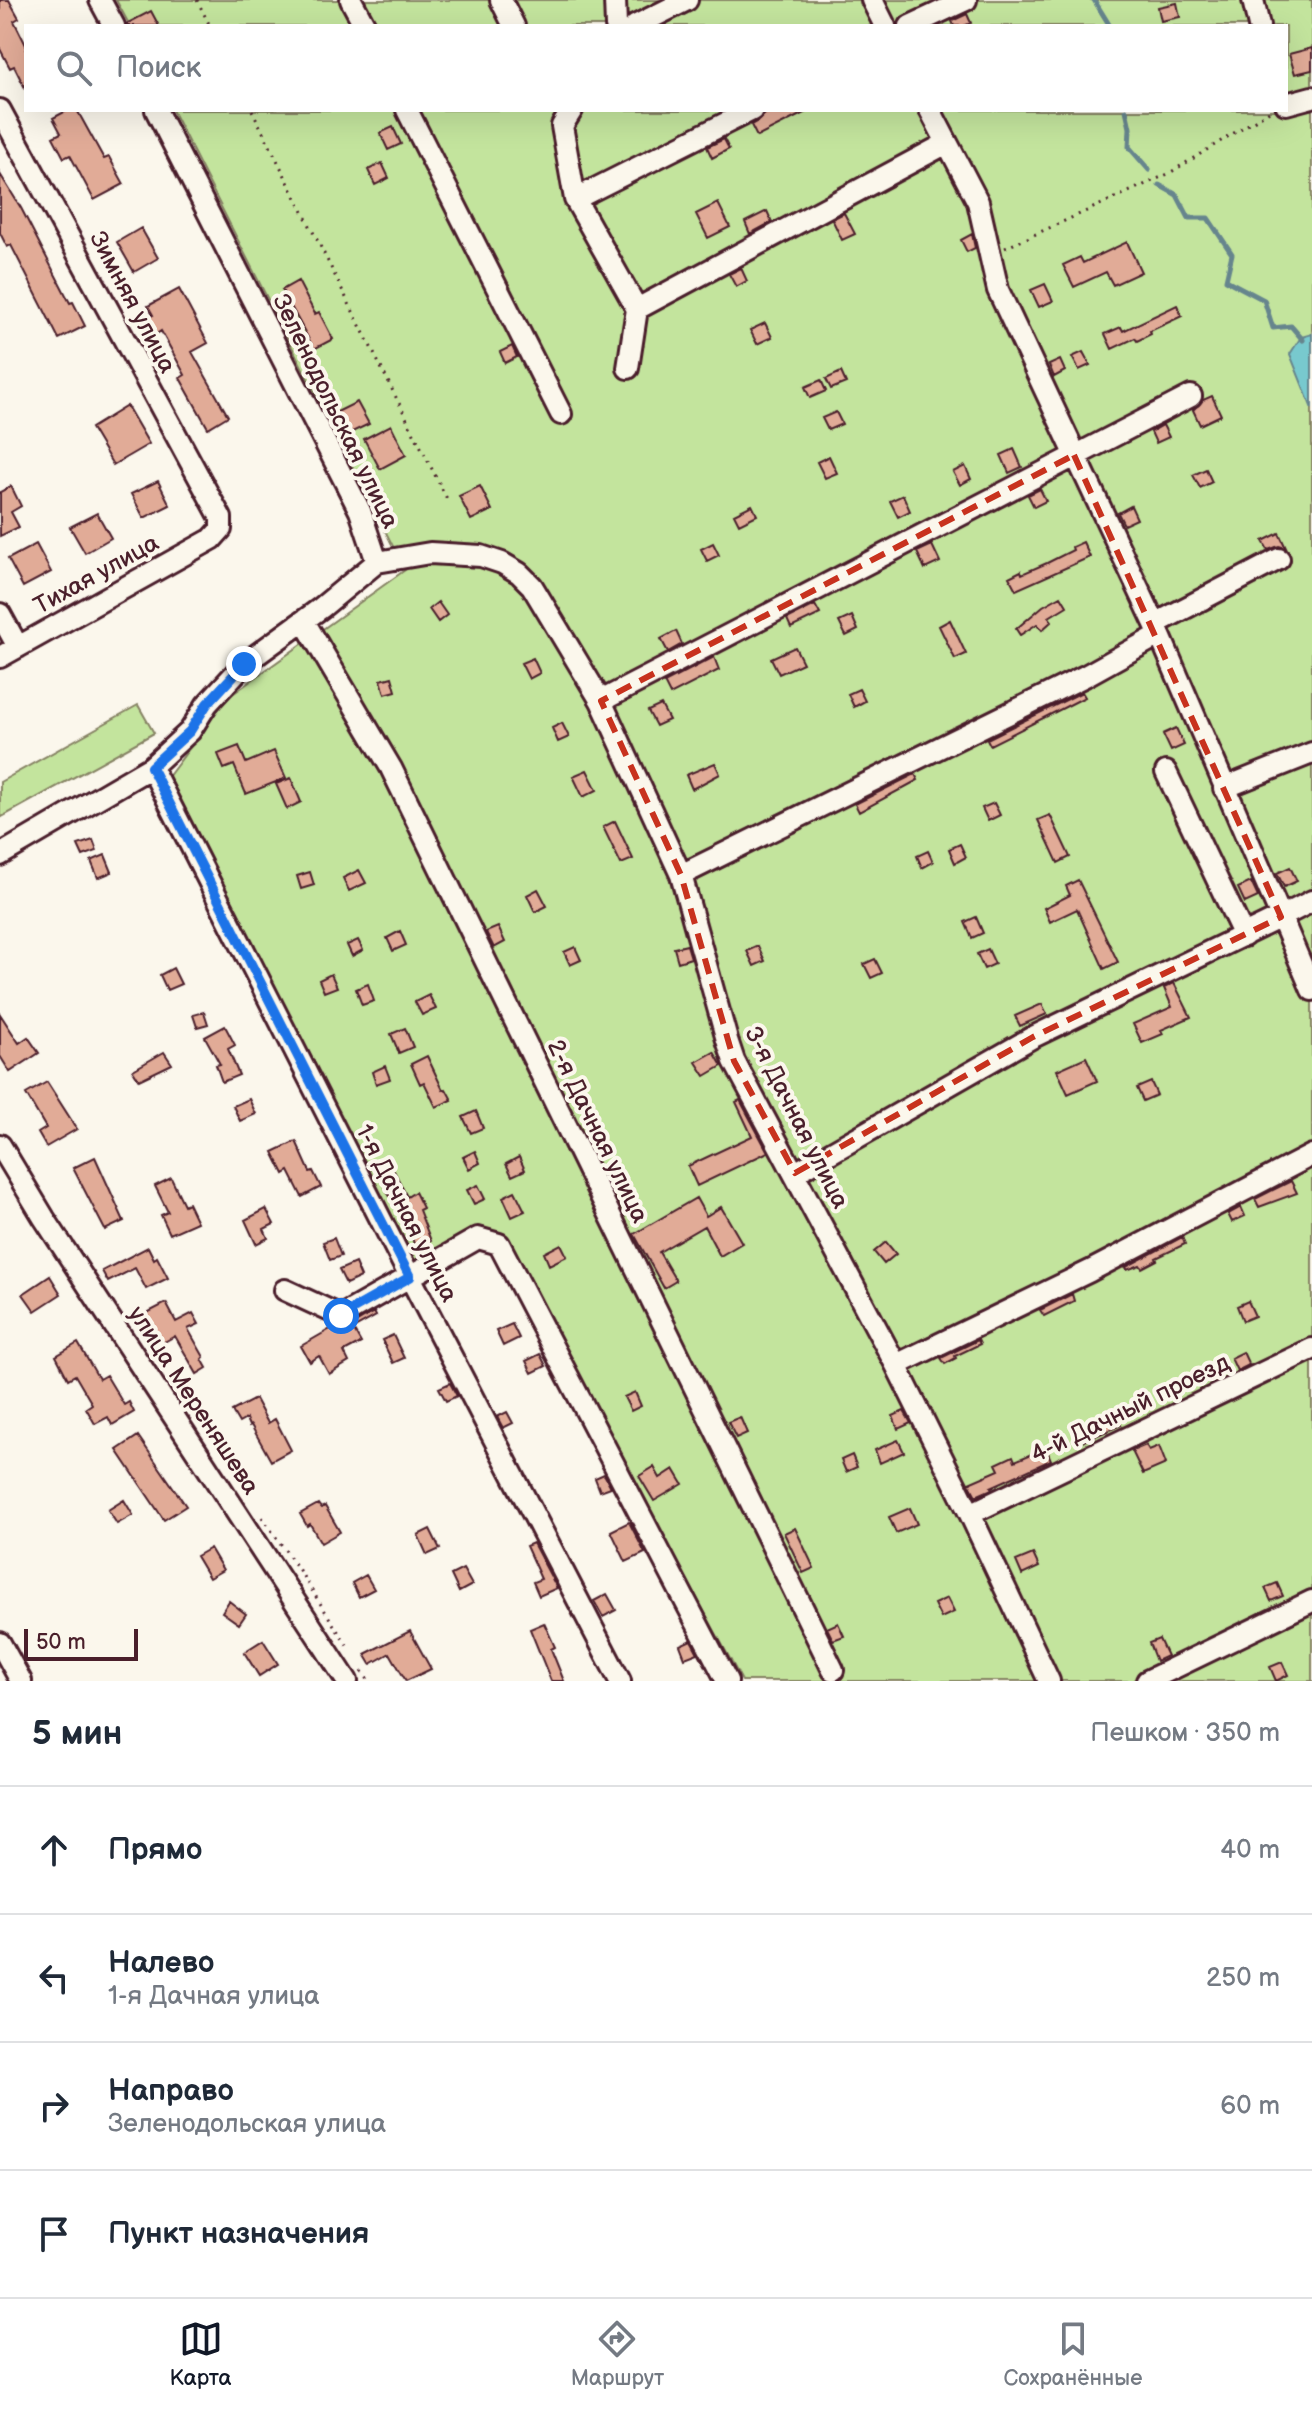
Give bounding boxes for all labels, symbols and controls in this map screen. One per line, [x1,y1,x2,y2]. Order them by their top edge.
search box [24,24,1288,112]
icon: search [52,46,96,90]
text: Поиск [116,50,202,86]
street label: Зимняя улица [83,226,182,378]
street label: Зеленодольская улица [266,289,405,533]
street label: Тихая улица [29,528,164,621]
route end [226,646,262,682]
street label: 3-я Дачная улица [738,1021,855,1213]
street label: 2-я Дачная улица [541,1035,654,1228]
street label: 1-я Дачная улица [349,1120,464,1307]
route start [323,1298,359,1334]
street label: улица Мереняшева [122,1301,265,1500]
street label: 4-й Дачный проезд [1026,1348,1235,1469]
scale bar [24,1625,138,1661]
text: 50 m [36,1629,86,1656]
text: 5 мин [32,1713,122,1754]
text: Пешком · 350 m [1090,1718,1280,1749]
icon: ahead [32,1828,76,1872]
text: Прямо [108,1832,202,1868]
text: 40 m [1220,1835,1280,1866]
text: Налево [108,1945,214,1981]
icon: left [32,1956,76,2000]
text: 250 m [1206,1963,1280,1994]
text: 1-я Дачная улица [108,1981,320,2012]
text: Направо [108,2073,234,2109]
icon: right [32,2084,76,2128]
text: 60 m [1220,2091,1280,2122]
text: Зеленодольская улица [108,2109,386,2140]
icon: arrive [32,2212,76,2256]
text: Пункт назначения [108,2216,369,2252]
tab: Карта [170,2317,232,2392]
tab: Маршрут [571,2317,664,2392]
tab: Сохранённые [1003,2317,1142,2392]

